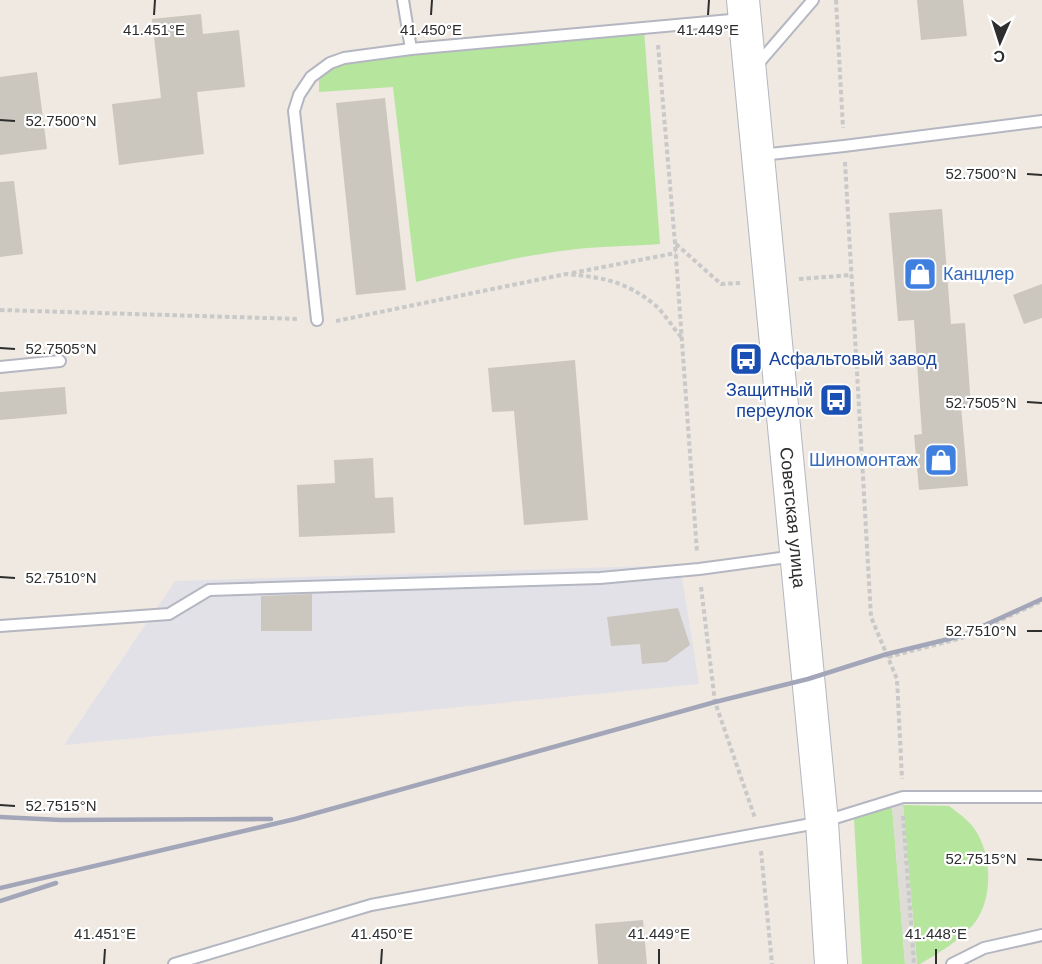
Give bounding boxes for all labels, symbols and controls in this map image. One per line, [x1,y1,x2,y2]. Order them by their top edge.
north arrow [970,12,1030,72]
text: 41.451°E [123,21,185,38]
text: 41.450°E [400,21,462,38]
text: 41.449°E [677,21,739,38]
text: С [993,48,1005,65]
text: 52.7500°N [25,112,97,129]
text: 52.7500°N [945,165,1017,182]
shop icon: Канцлер [902,256,938,292]
place label: Канцлер [943,264,1014,284]
text: 52.7505°N [25,340,97,357]
bus stop icon: Асфальтовый завод [728,341,764,377]
place label: Асфальтовый завод [769,349,937,369]
place label: Защитный переулок [726,380,813,421]
bus stop icon: Защитный переулок [818,382,854,418]
text: 52.7505°N [945,394,1017,411]
shop icon: Шиномонтаж [923,442,959,478]
street label: Советская улица [776,446,810,590]
place label: Шиномонтаж [809,450,918,470]
text: 52.7510°N [25,569,97,586]
text: 52.7510°N [945,622,1017,639]
text: 52.7515°N [25,797,97,814]
text: 52.7515°N [945,850,1017,867]
text: 41.451°E [74,925,136,942]
text: 41.450°E [351,925,413,942]
text: 41.449°E [628,925,690,942]
text: 41.448°E [905,925,967,942]

